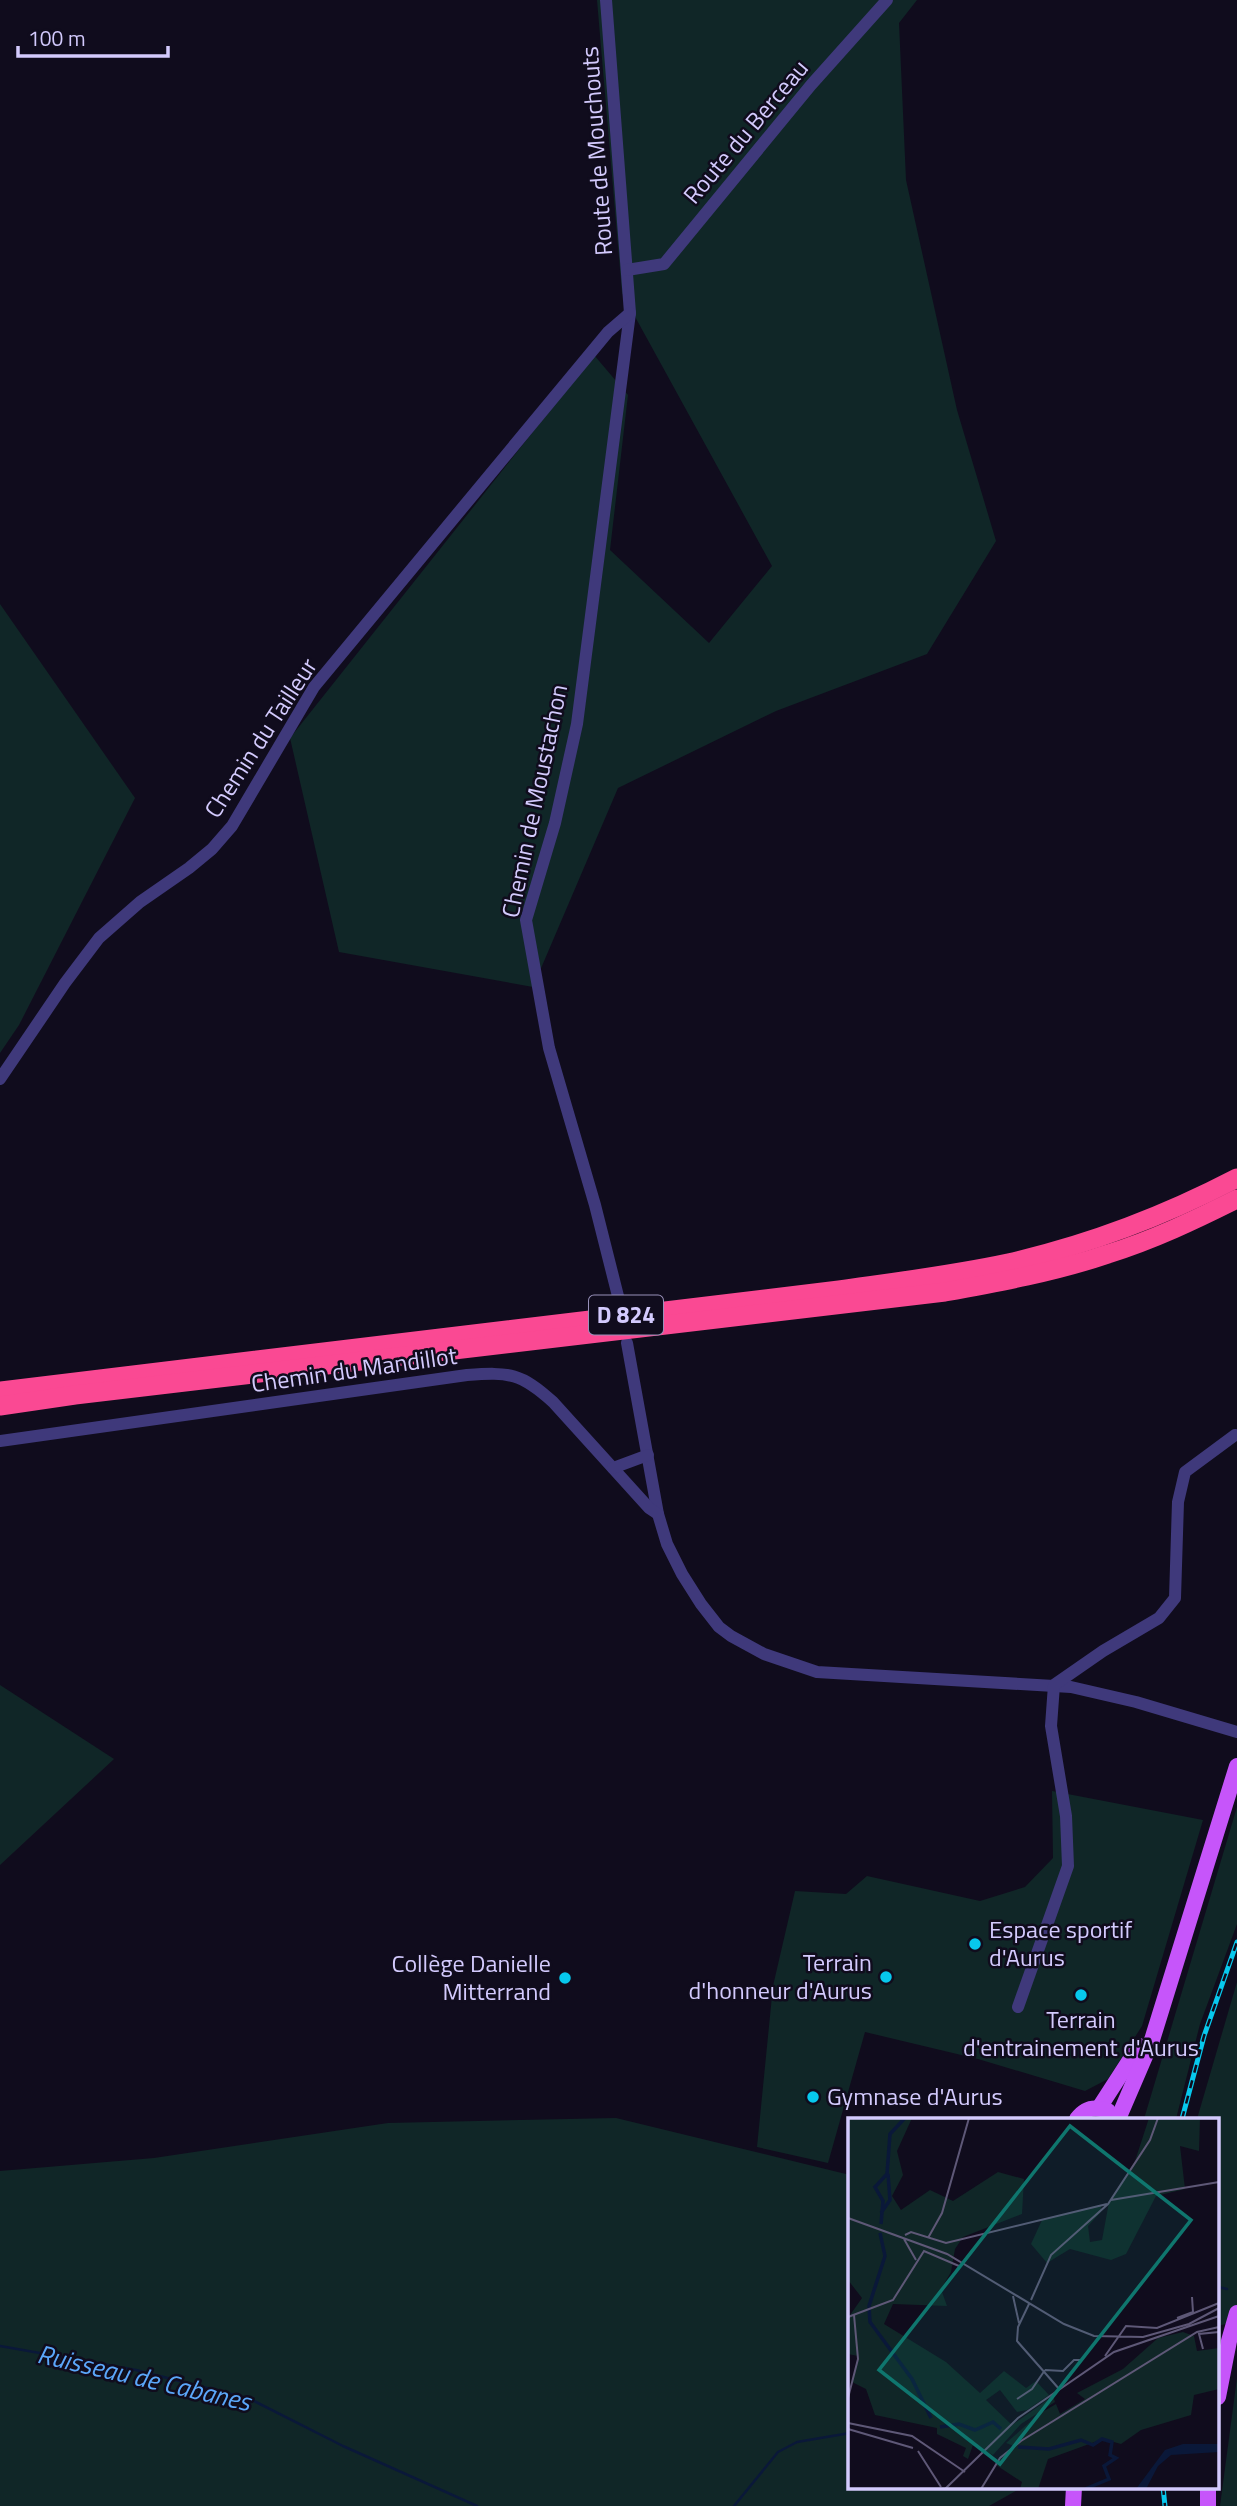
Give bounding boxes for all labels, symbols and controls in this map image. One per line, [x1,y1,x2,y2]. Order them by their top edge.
scale bar [18,14,168,58]
text: 100 m [28,22,85,54]
street label: Route de Mouchouts [571,45,621,257]
street label: Route du Berceau [674,51,816,211]
street label: Chemin du Tailleur [195,650,325,825]
street label: Chemin de Moustachon [492,681,576,921]
road number: D 824 [589,1296,663,1334]
street label: Chemin du Mandillot [249,1337,460,1401]
place label: Espace sportif d'Aurus [989,1911,1132,1975]
marker: Espace sportif d'Aurus [967,1936,983,1952]
place label: Terrain d'honneur d'Aurus [689,1944,872,2008]
place label: Collège Danielle Mitterrand [392,1945,551,2009]
marker: Terrain d'honneur d'Aurus [878,1969,894,1985]
marker: Collège Danielle Mitterrand [557,1970,573,1986]
marker: Terrain d'entrainement d'Aurus [1073,1987,1089,2003]
place label: Terrain d'entrainement d'Aurus [963,2001,1199,2065]
place label: Gymnase d'Aurus [827,2078,1003,2114]
marker: Gymnase d'Aurus [805,2089,821,2105]
inset map [848,2118,1220,2488]
water label: Ruisseau de Cabanes [34,2334,256,2421]

